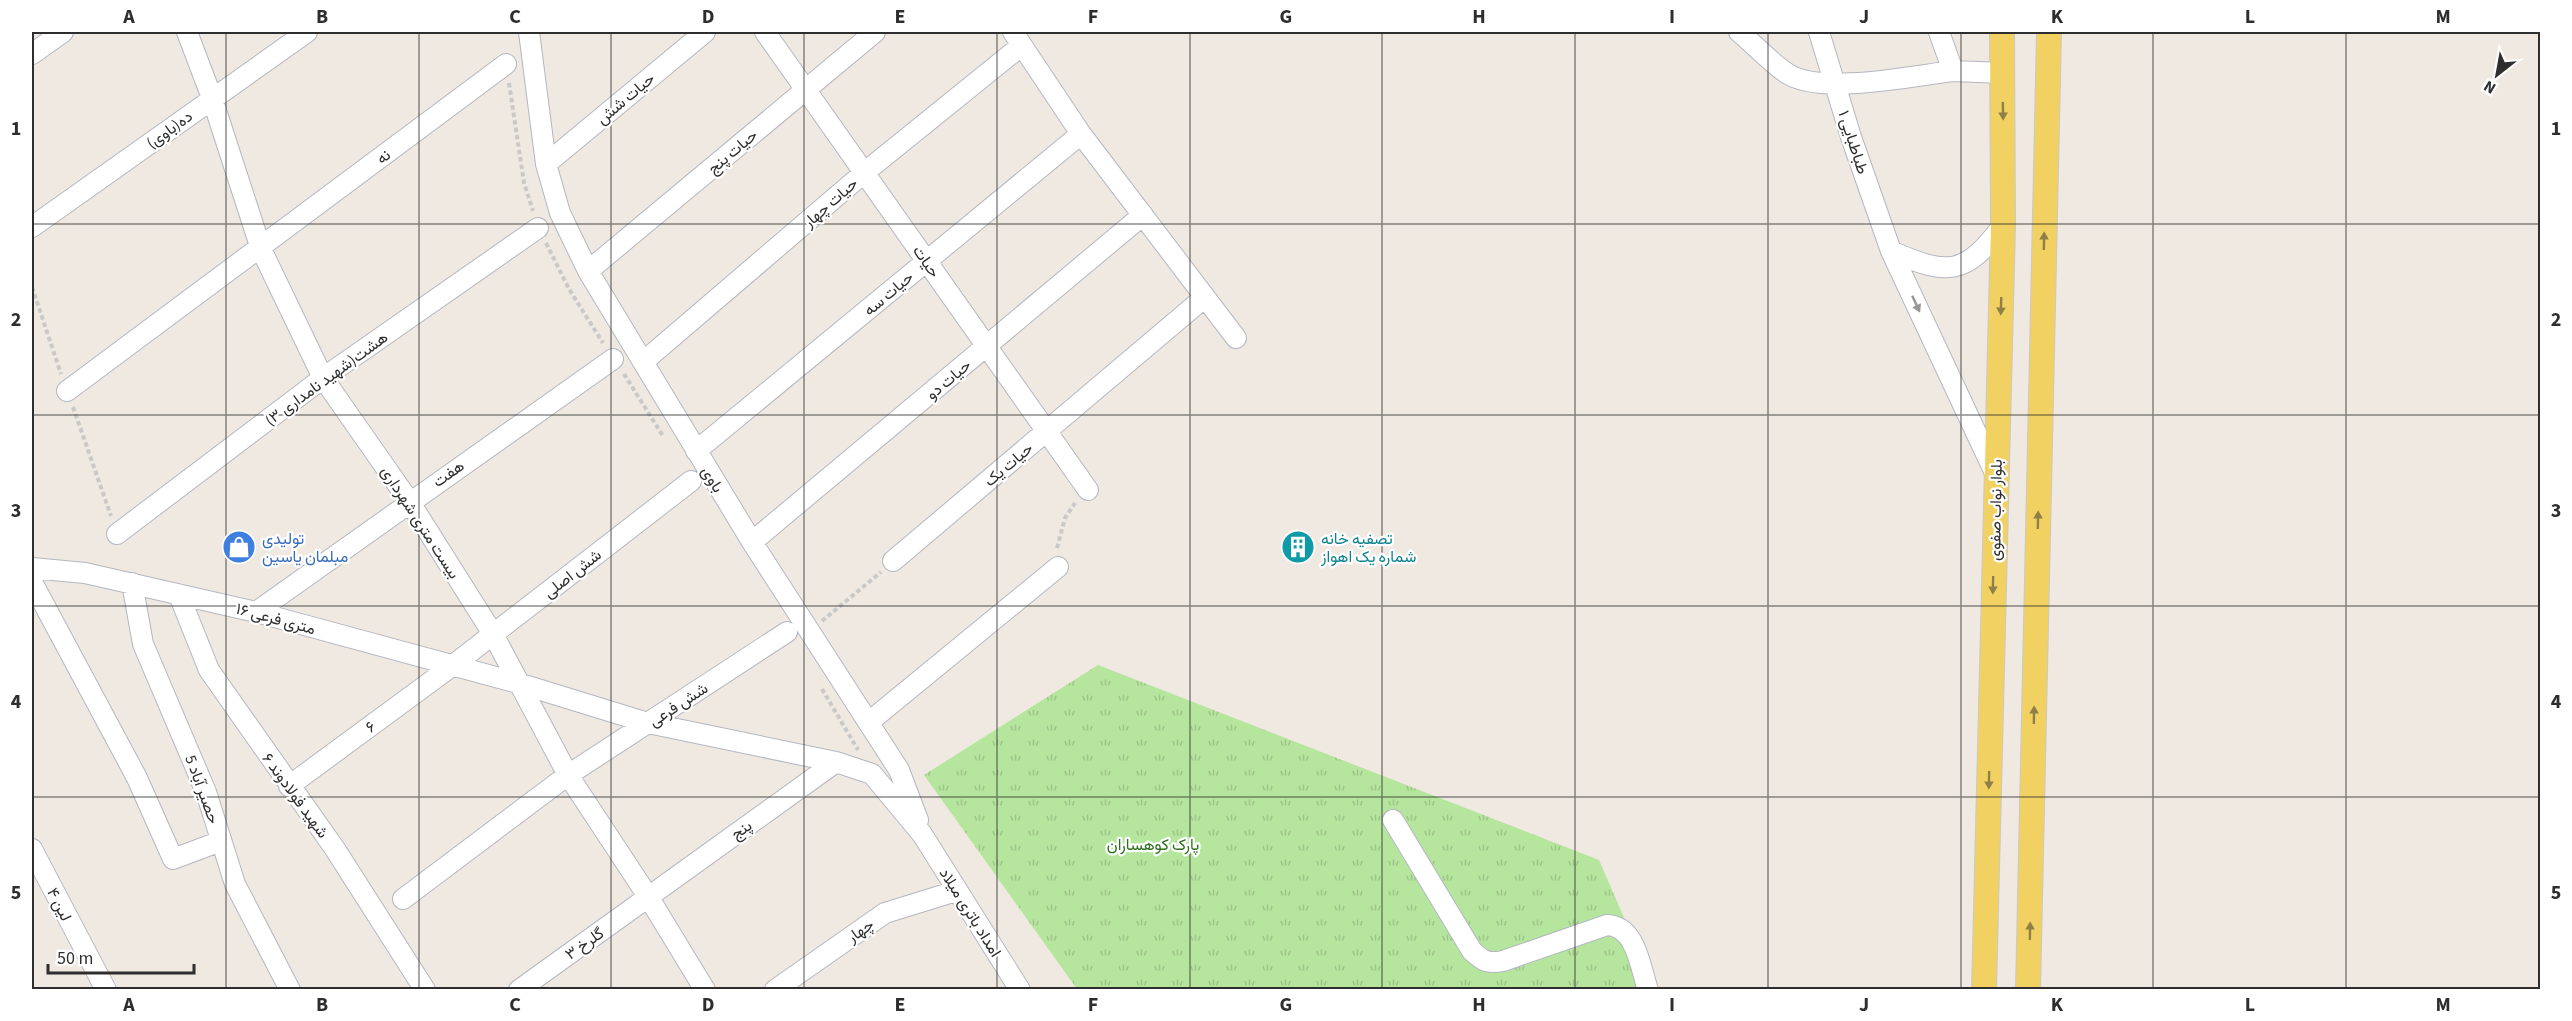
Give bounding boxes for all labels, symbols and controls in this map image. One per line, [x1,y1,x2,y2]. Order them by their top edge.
text: A [122,3,135,31]
text: B [316,3,328,31]
text: C [509,3,521,31]
text: D [702,3,714,31]
text: E [895,3,905,31]
text: F [1088,3,1098,31]
text: G [1280,3,1292,31]
text: H [1472,3,1486,31]
text: I [1669,3,1675,31]
text: J [1859,3,1869,31]
text: K [2051,3,2064,31]
text: L [2245,3,2255,31]
text: M [2435,3,2451,31]
north arrow [2467,45,2527,105]
street label: حیات شش [592,68,660,130]
text: N [2480,75,2500,99]
one-way arrow [1998,101,2008,120]
street label: ده(باوی) [142,106,197,154]
street label: طباطبایی ۱ [1832,108,1874,177]
text: 1 [11,115,21,143]
text: 1 [2551,115,2561,143]
street label: حیات پنج [703,124,763,179]
street label: نه [372,144,395,169]
street label: حیات چهار [798,173,863,233]
one-way arrow [2039,232,2049,251]
street label: حیات [907,241,945,282]
street label: حیات سه [859,266,918,321]
one-way arrow [1912,296,1921,313]
one-way arrow [1996,296,2005,315]
text: 2 [11,306,21,334]
text: 2 [2551,306,2561,334]
street label: هشت(شهید نامداری ۳) [261,327,393,431]
street label: حیات دو [921,354,976,405]
street label: حیات یک [979,438,1038,492]
street label: هفت [428,455,469,493]
street label: بلوار نواب صفوی [1984,459,2008,561]
street label: بیست متری شهرداری [375,462,465,583]
street label: باوی [696,462,729,497]
text: 3 [11,497,21,525]
text: 3 [2551,497,2561,525]
one-way arrow [2033,511,2043,530]
place label: تولیدی مبلمان یاسین [262,528,348,568]
place label: تصفیه خانه شماره یک اهواز [1320,528,1416,568]
shop icon: تولیدی مبلمان یاسین [221,529,257,565]
building icon: تصفیه خانه شماره یک اهواز [1280,529,1316,565]
street label: شش اصلی [539,544,606,603]
one-way arrow [1988,575,1998,594]
street label: ۱۶ متری فرعی [234,598,318,640]
street label: شش فرعی [645,677,712,732]
text: 4 [11,688,22,716]
text: 4 [2551,688,2562,716]
one-way arrow [2029,706,2039,725]
street label: ۶ [361,715,380,738]
street label: شهید فولادوند ۶ [257,748,334,843]
street label: حصیر آباد 5 [179,752,225,827]
one-way arrow [1984,770,1993,789]
street label: پنج [727,815,757,845]
park label: پارک کوهساران [1107,834,1199,856]
street label: امداد باتری میلاد [934,864,1006,961]
text: 5 [11,879,21,907]
text: 5 [2551,879,2561,907]
street label: لین ۴ [41,884,77,925]
street label: چهار [842,914,879,949]
one-way arrow [2025,922,2034,941]
street label: گلرخ ۳ [561,923,608,965]
scale bar [48,937,194,975]
text: 50 m [57,946,93,971]
text: A [122,991,135,1019]
text: B [316,991,328,1019]
text: C [509,991,521,1019]
text: D [702,991,714,1019]
text: E [895,991,905,1019]
text: F [1088,991,1098,1019]
text: G [1280,991,1292,1019]
text: H [1472,991,1486,1019]
text: I [1669,991,1675,1019]
text: J [1859,991,1869,1019]
text: K [2051,991,2064,1019]
text: L [2245,991,2255,1019]
text: M [2435,991,2451,1019]

